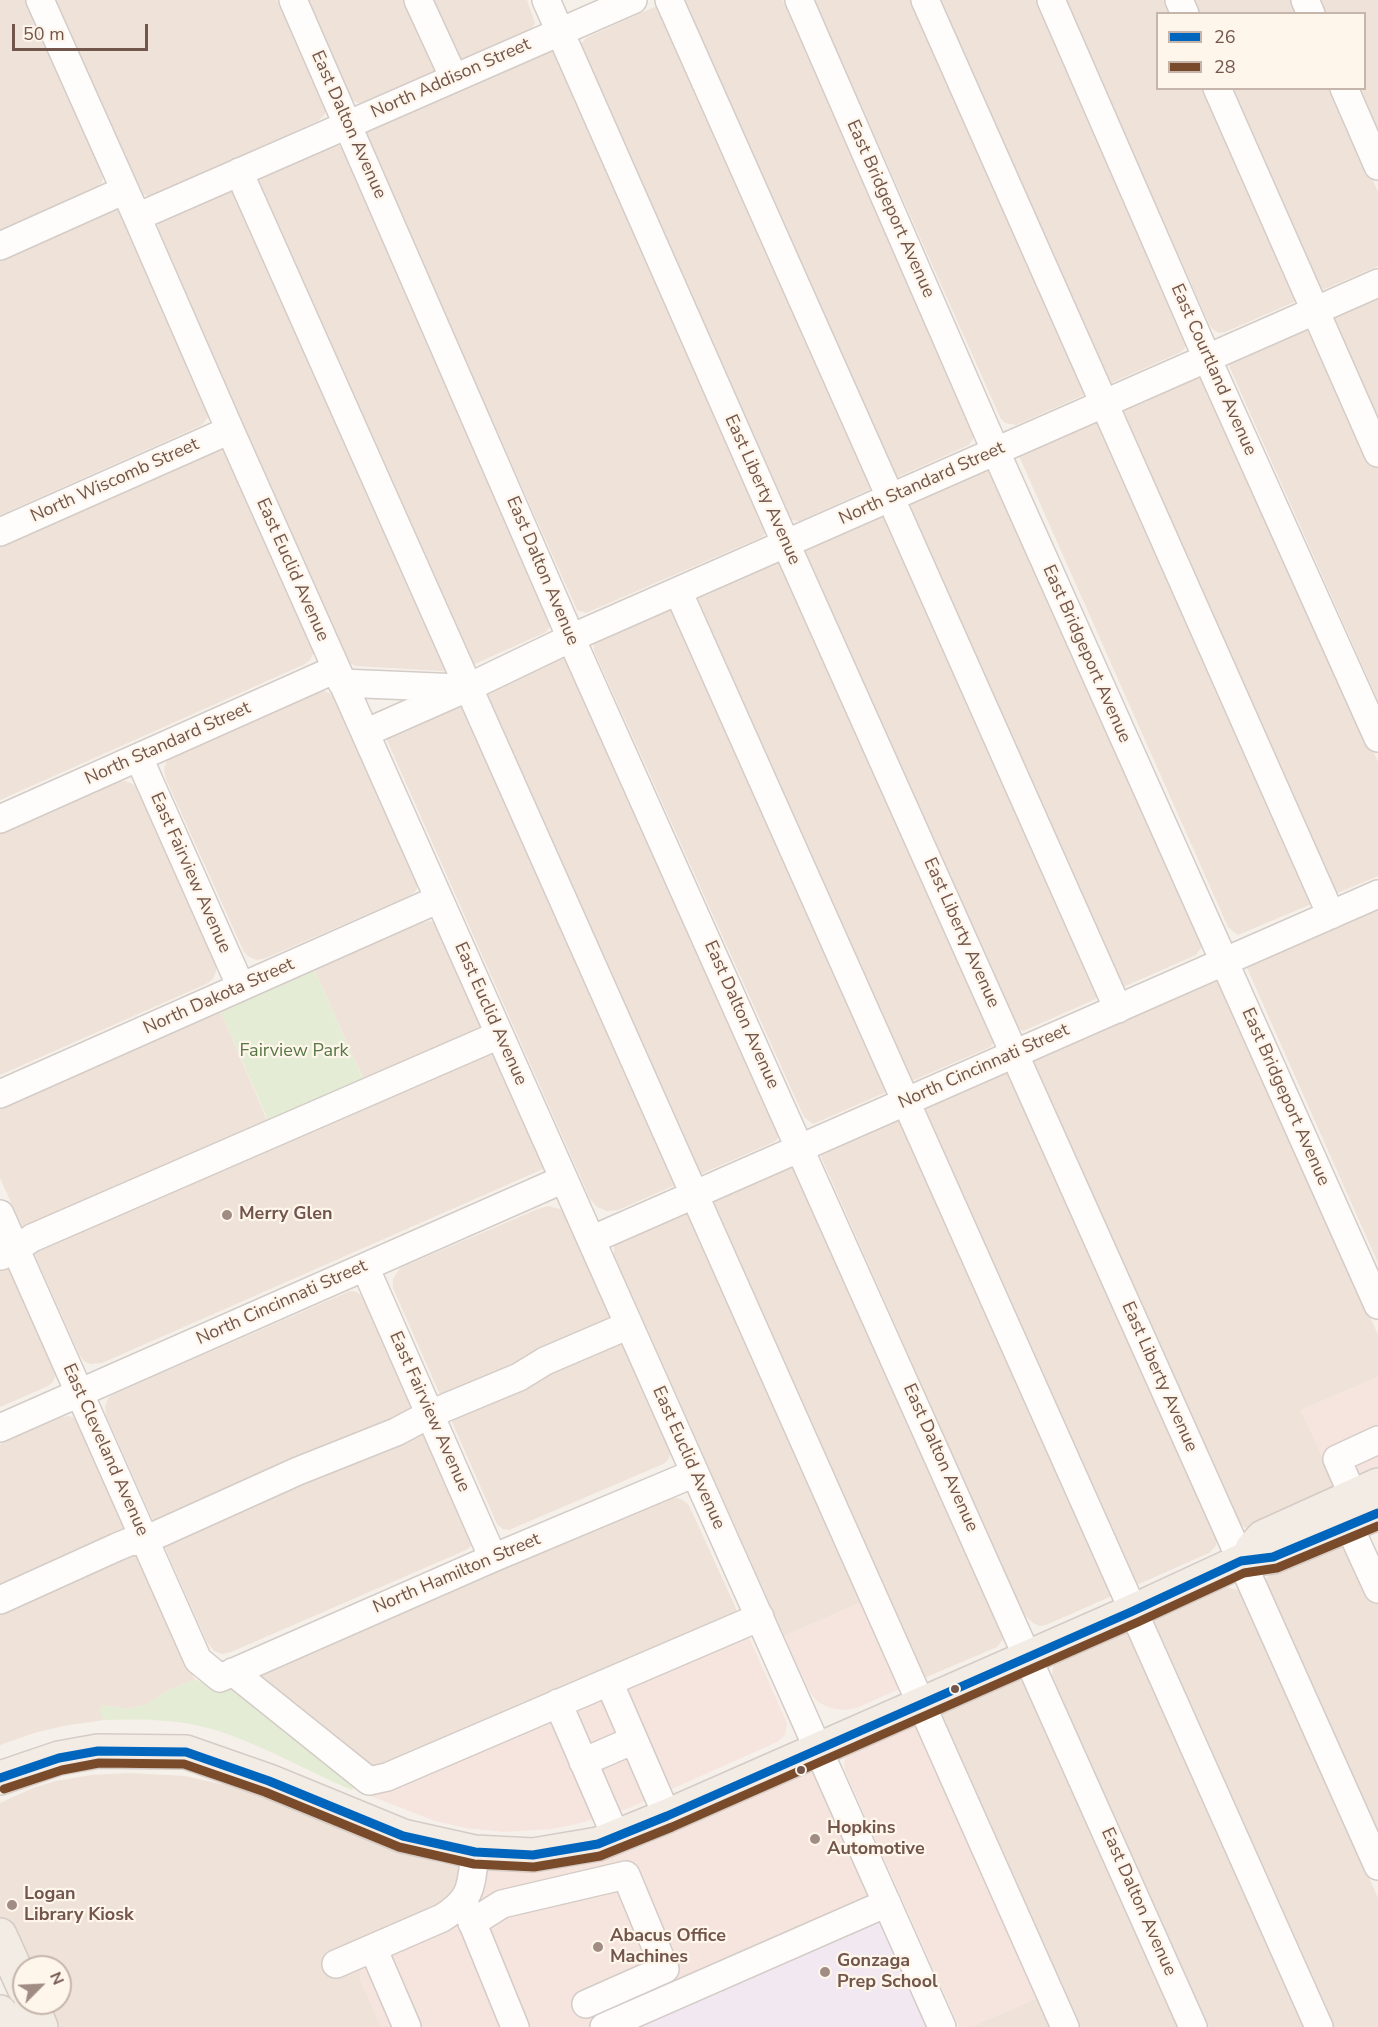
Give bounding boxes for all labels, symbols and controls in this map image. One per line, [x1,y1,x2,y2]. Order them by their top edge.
scale bar [15,12,152,50]
legend [1156,12,1366,90]
text: 50 m [23,22,65,46]
text: 26 [1214,25,1236,49]
street label: North Addison Street [368,34,534,124]
street label: East Dalton Avenue [306,48,390,202]
text: 28 [1214,55,1236,79]
street label: East Bridgeport Avenue [841,117,939,301]
street label: East Courtland Avenue [1165,281,1261,459]
street label: East Liberty Avenue [719,412,805,568]
street label: North Wiscomb Street [28,434,202,528]
street label: North Standard Street [836,438,1008,530]
street label: East Dalton Avenue [501,493,583,649]
street label: East Euclid Avenue [251,495,333,645]
street label: East Bridgeport Avenue [1037,562,1135,746]
street label: North Standard Street [82,698,254,790]
street label: East Fairview Avenue [145,789,235,957]
street label: East Liberty Avenue [918,855,1004,1011]
street label: East Dalton Avenue [699,938,783,1092]
street label: East Euclid Avenue [449,939,531,1089]
street label: North Dakota Street [140,954,298,1040]
street label: East Bridgeport Avenue [1236,1005,1334,1189]
street label: North Cincinnati Street [895,1020,1073,1114]
park label: Fairview Park [240,1041,348,1063]
place label: Merry Glen [239,1204,333,1226]
marker: Merry Glen [220,1208,234,1222]
street label: North Cincinnati Street [193,1256,371,1350]
street label: East Liberty Avenue [1116,1299,1202,1455]
street label: East Fairview Avenue [384,1328,474,1496]
street label: East Cleveland Avenue [57,1360,153,1540]
street label: East Dalton Avenue [898,1381,982,1535]
street label: East Euclid Avenue [647,1383,729,1533]
street label: North Hamilton Street [370,1529,544,1619]
unlabelled marker [949,1683,961,1695]
unlabelled marker [795,1764,807,1776]
place label: Hopkins Automotive [827,1818,925,1860]
street label: East Dalton Avenue [1096,1825,1180,1979]
marker: Hopkins Automotive [808,1832,822,1846]
place label: Logan Library Kiosk [24,1884,134,1926]
marker: Logan Library Kiosk [5,1898,19,1912]
place label: Abacus Office Machines [610,1926,726,1968]
marker: Abacus Office Machines [591,1940,605,1954]
place label: Gonzaga Prep School [837,1951,938,1994]
north arrow [12,1955,72,2015]
marker: Gonzaga Prep School [818,1965,832,1979]
text: N [44,1969,69,1988]

